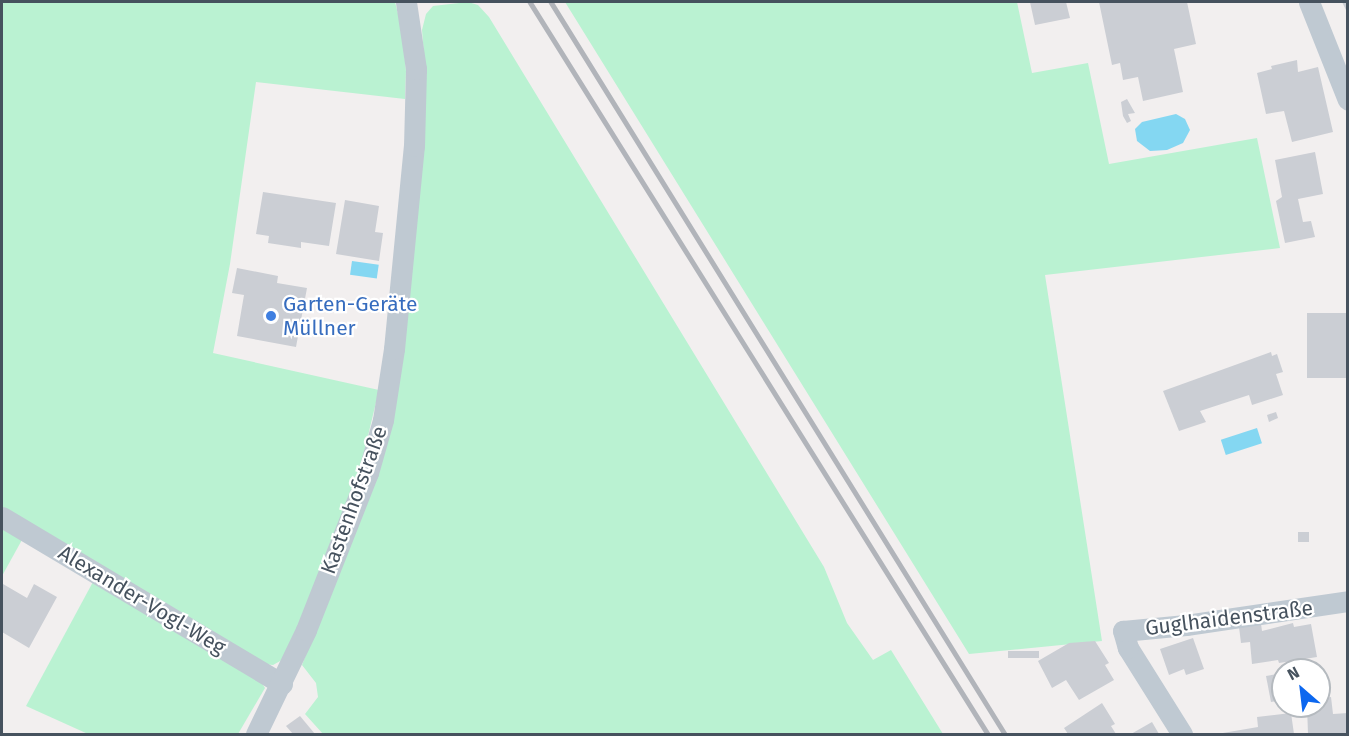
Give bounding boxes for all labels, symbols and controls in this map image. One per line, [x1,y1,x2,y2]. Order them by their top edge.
place label: Garten-Geräte Müllner [283,291,417,341]
marker: Garten-Geräte Müllner [264,309,278,323]
street label: Kastenhofstraße [316,422,392,578]
street label: Alexander-Vogl-Weg [54,540,230,660]
street label: Guglhaidenstraße [1144,595,1314,641]
north arrow [1271,658,1331,718]
text: N [1284,663,1302,684]

